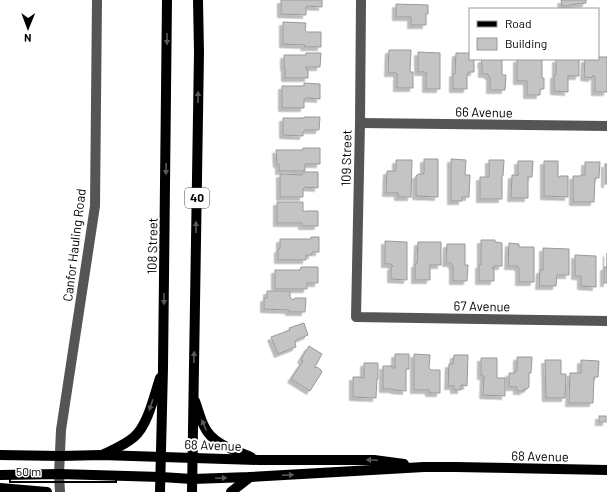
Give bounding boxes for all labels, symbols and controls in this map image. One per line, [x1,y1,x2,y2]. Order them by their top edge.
north arrow [8,8,48,48]
legend [469,8,599,60]
text: Road [505,16,532,30]
text: N [24,32,32,45]
one-way arrow [164,33,170,46]
text: Building [505,36,547,50]
one-way arrow [195,90,201,103]
street label: 66 Avenue [455,104,513,120]
street label: 109 Street [338,129,354,187]
one-way arrow [163,163,169,176]
street label: Canfor Hauling Road [59,188,89,302]
road number: 40 [185,188,209,208]
street label: 108 Street [144,217,160,275]
one-way arrow [193,220,199,233]
one-way arrow [161,293,167,306]
street label: 67 Avenue [453,298,511,314]
one-way arrow [191,350,197,363]
one-way arrow [148,400,154,412]
one-way arrow [201,419,207,430]
street label: 68 Avenue [184,436,242,454]
street label: 68 Avenue [511,448,569,465]
one-way arrow [365,457,378,463]
scale bar [10,458,116,484]
text: 50 m [16,464,41,478]
one-way arrow [282,472,295,478]
one-way arrow [215,475,227,482]

